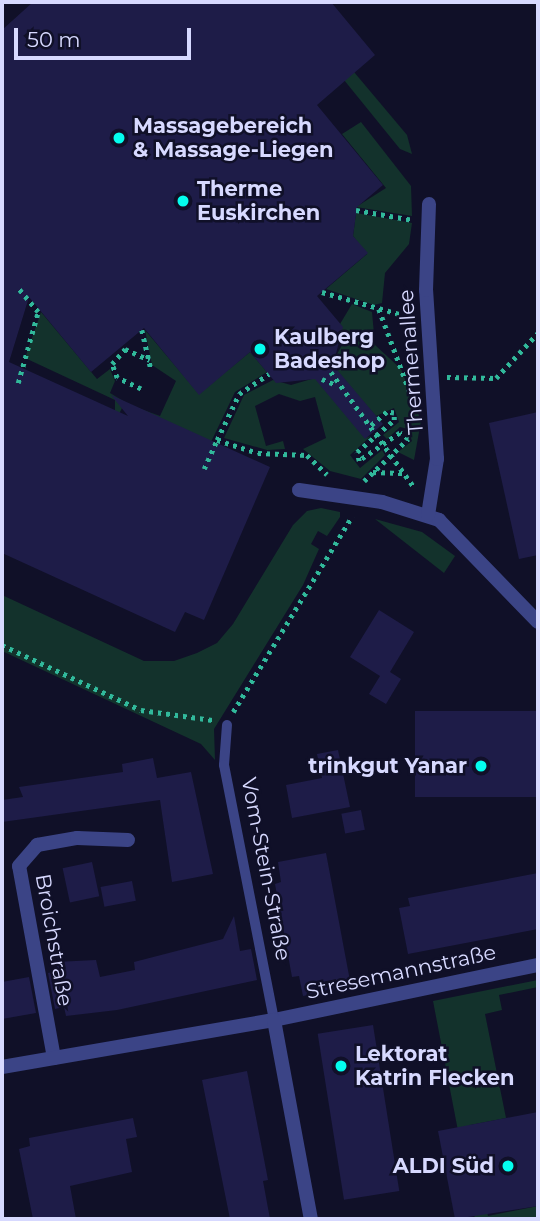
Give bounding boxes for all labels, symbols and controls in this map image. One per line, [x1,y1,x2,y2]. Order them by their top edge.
scale bar [18,14,194,58]
text: 50 m [27,27,81,52]
place label: Massagebereich & Massage-Liegen [133,113,334,163]
marker: Massagebereich & Massage-Liegen [111,130,127,146]
place label: Therme Euskirchen [197,176,320,226]
marker: Therme Euskirchen [175,193,191,209]
street label: Thermenallee [393,289,429,435]
place label: Kaulberg Badeshop [274,324,385,374]
marker: Kaulberg Badeshop [252,341,268,357]
place label: trinkgut Yanar [308,753,467,779]
marker: trinkgut Yanar [473,758,489,774]
street label: Vom-Stein-Straße [236,775,296,963]
street label: Broichstraße [30,872,78,1008]
street label: Stresemannstraße [304,940,498,1004]
place label: Lektorat Katrin Flecken [355,1041,514,1091]
marker: Lektorat Katrin Flecken [333,1058,349,1074]
place label: ALDI Süd [393,1153,494,1179]
marker: ALDI Süd [500,1158,516,1174]

